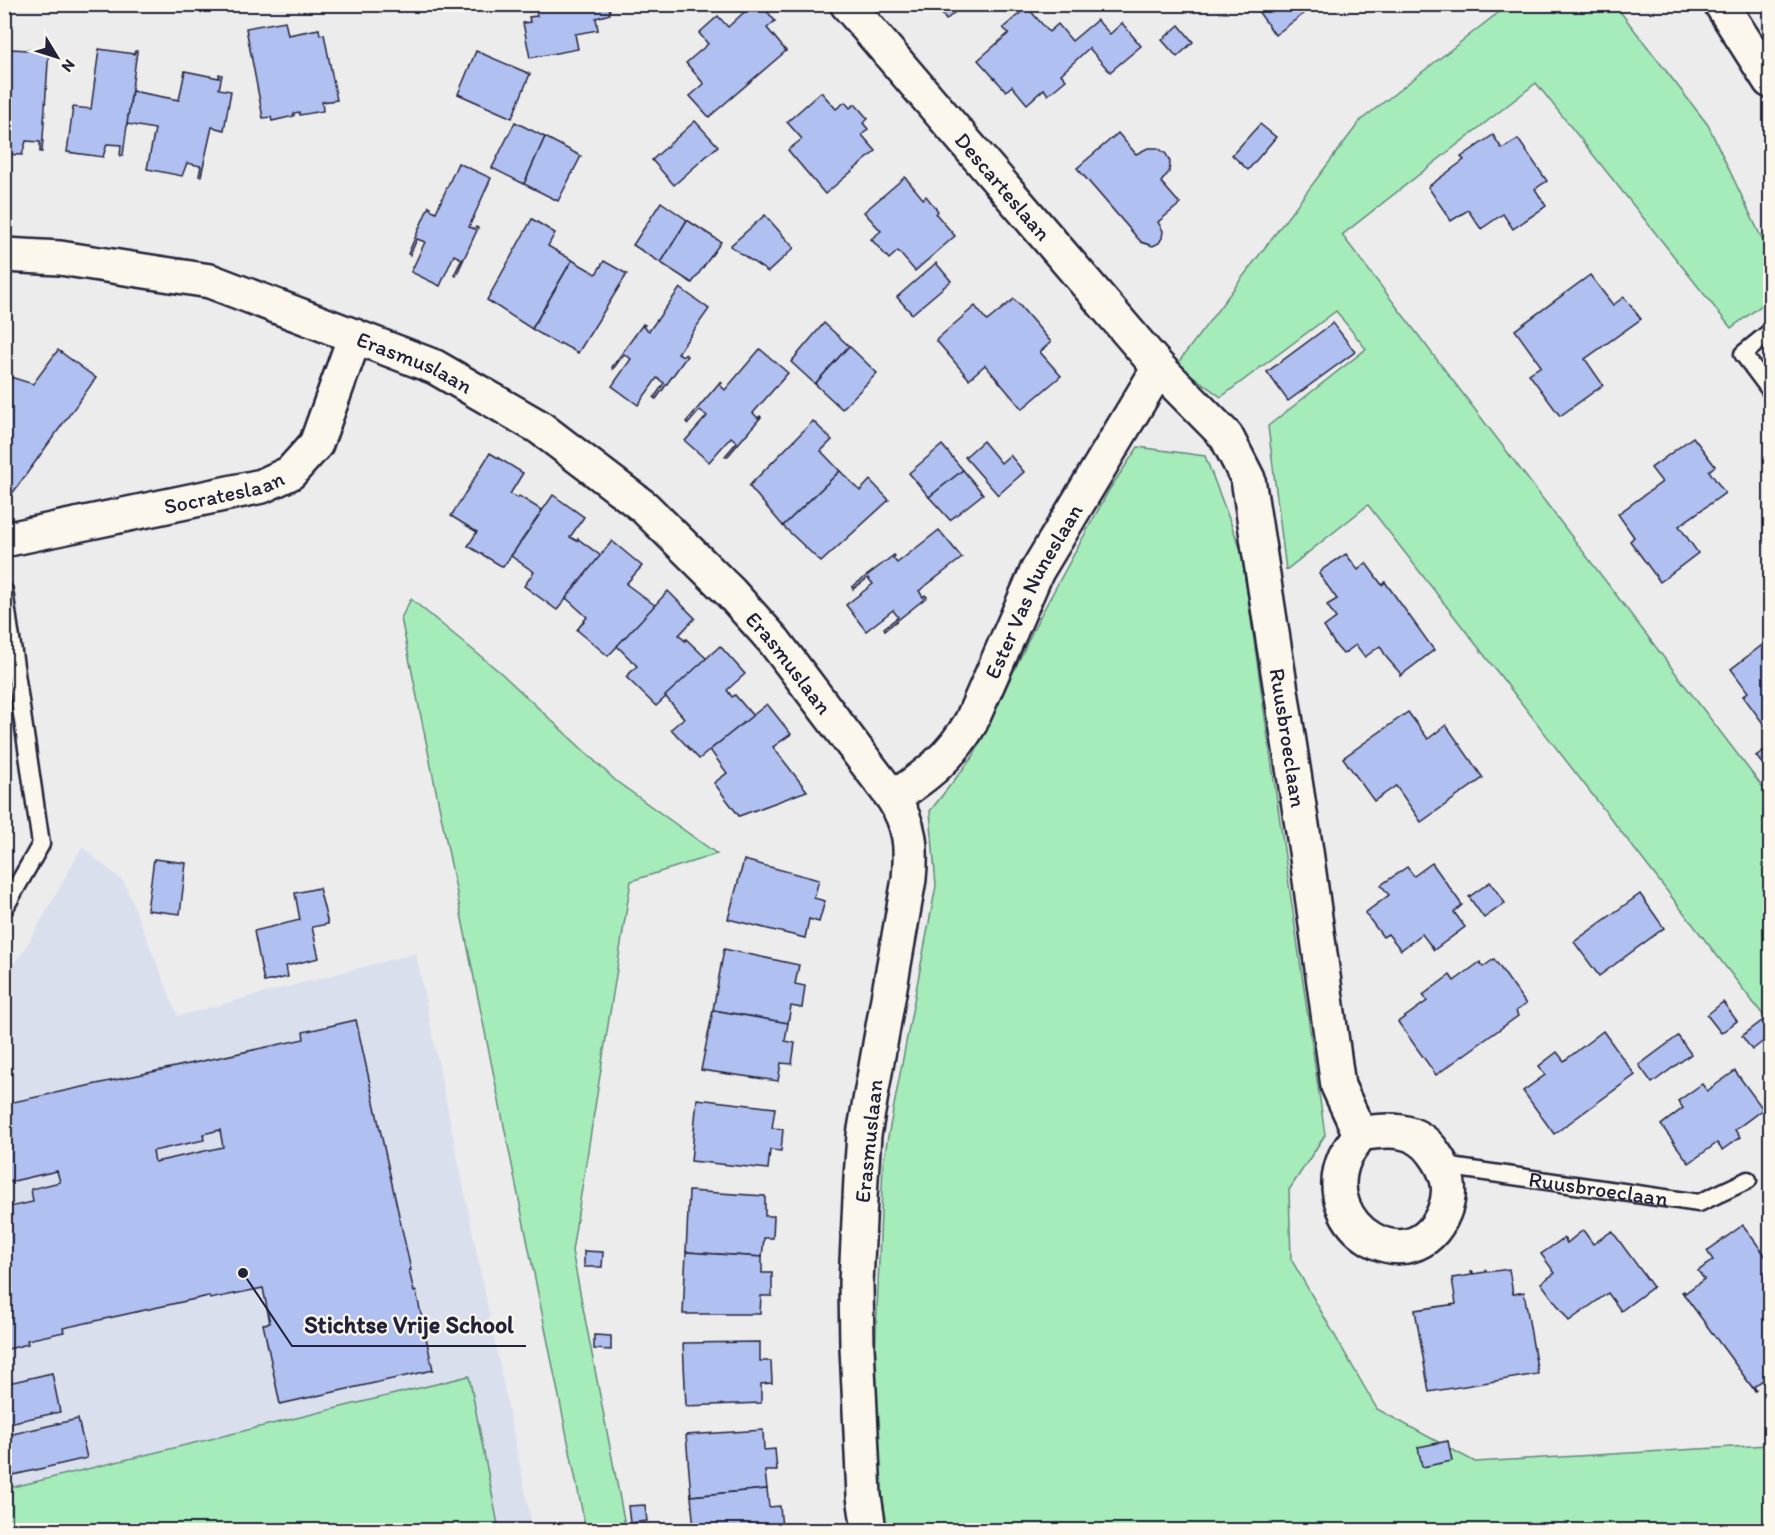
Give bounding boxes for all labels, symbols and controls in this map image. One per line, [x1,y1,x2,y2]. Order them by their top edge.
north arrow [27,27,87,87]
text: N [58,56,79,76]
street label: Descarteslaan [949,127,1057,247]
street label: Erasmuslaan [353,325,478,400]
street label: Socrateslaan [161,464,289,520]
street label: Ester Vas Nuneslaan [979,499,1088,683]
street label: Erasmuslaan [740,606,838,720]
street label: Ruusbroeclaan [1264,666,1312,810]
street label: Erasmuslaan [849,1077,888,1204]
street label: Ruusbroeclaan [1527,1165,1670,1212]
callout: Stichtse Vrije School [292,1304,526,1346]
text: Stichtse Vrije School [304,1310,514,1340]

